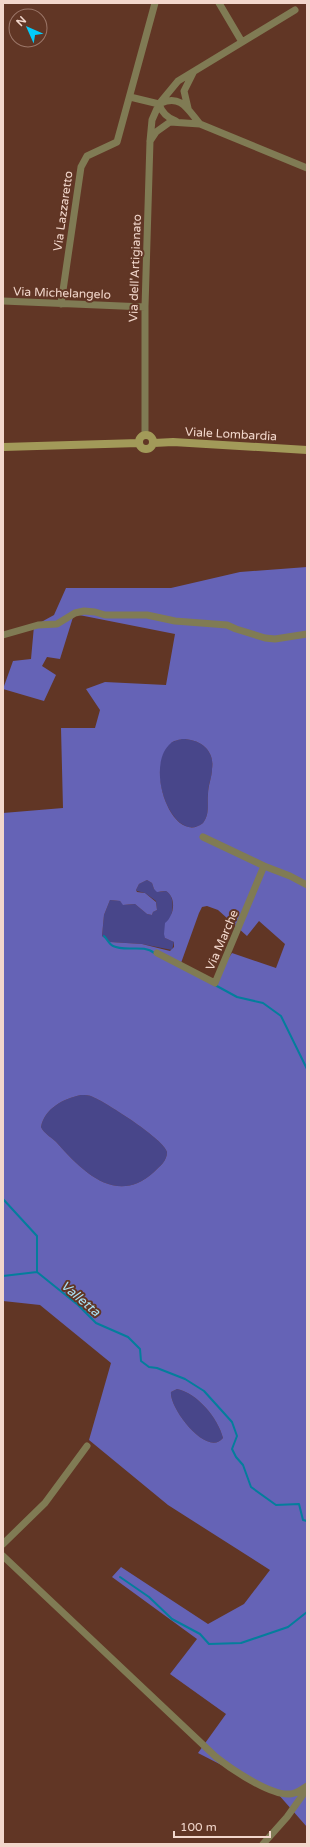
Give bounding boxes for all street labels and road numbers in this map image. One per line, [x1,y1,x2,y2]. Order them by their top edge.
street label: Via Lazzaretto [50,170,76,252]
street label: Via dell'Artigianato [126,214,144,322]
street label: Via Michelangelo [13,284,111,302]
street label: Viale Lombardia [185,425,277,443]
street label: Via Marche [203,907,241,972]

